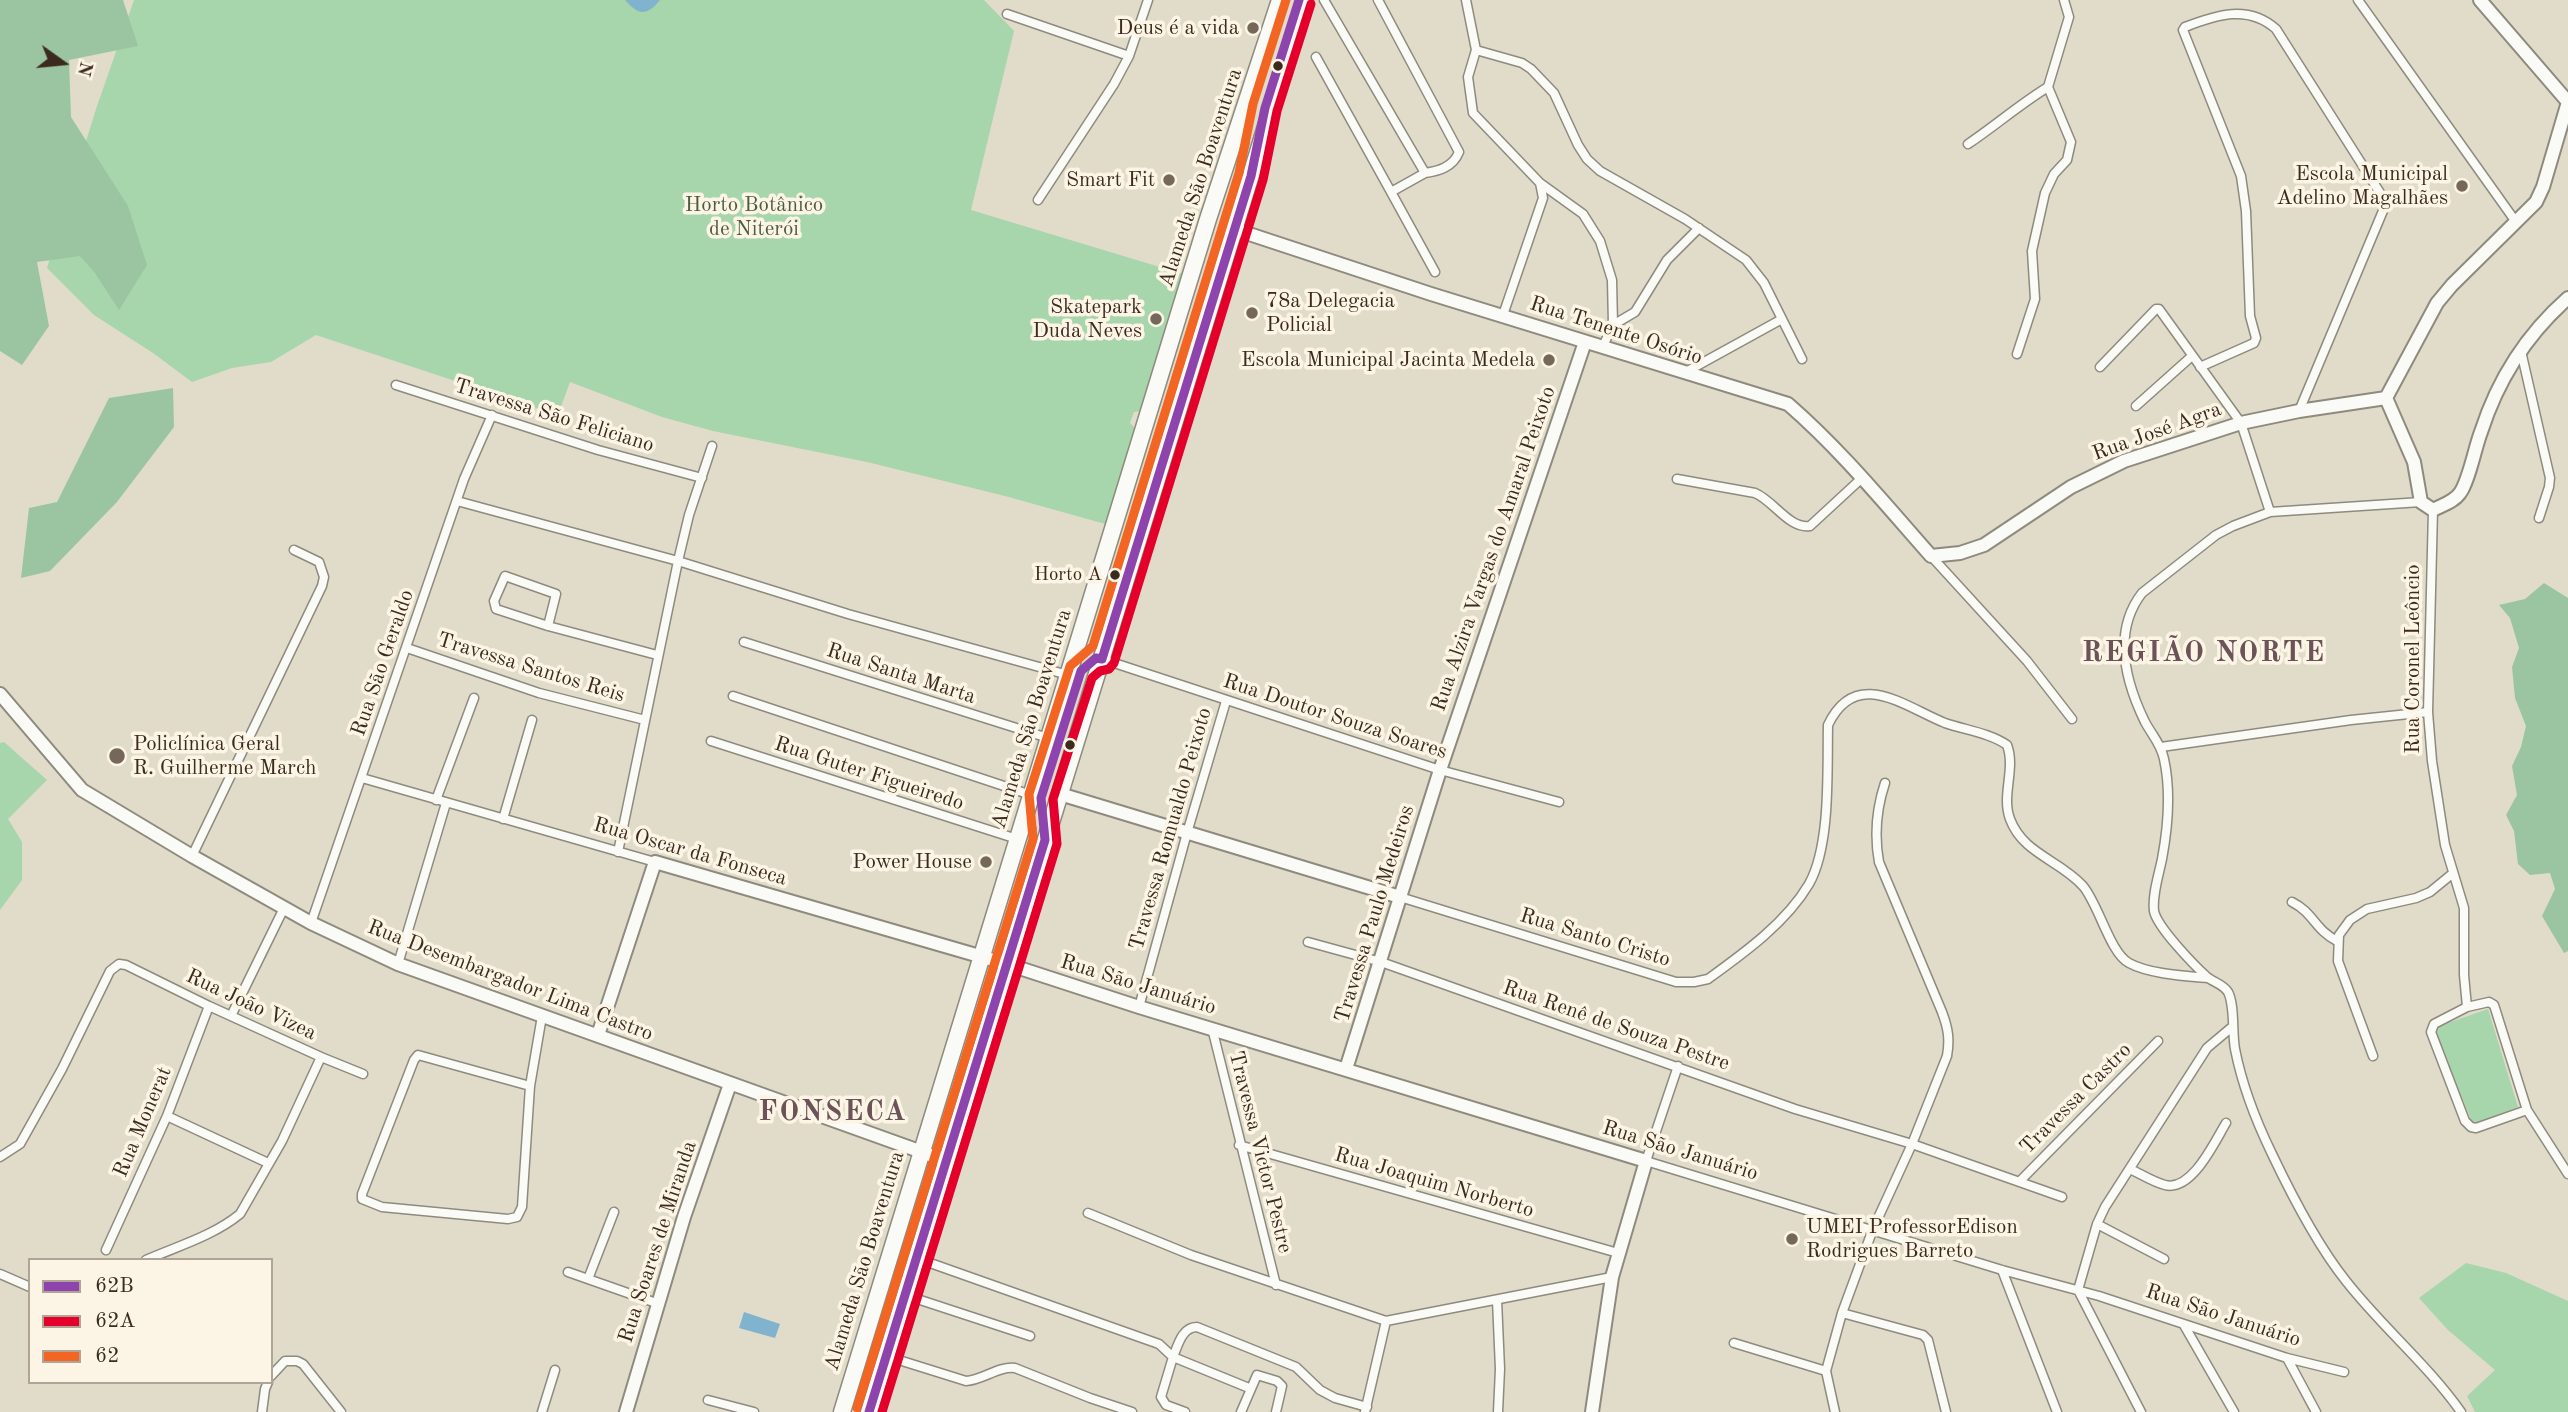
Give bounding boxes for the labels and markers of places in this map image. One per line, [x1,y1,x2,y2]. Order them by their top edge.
place label: Deus é a vida [1117,15,1239,41]
marker: Deus é a vida [1245,20,1261,36]
unlabelled marker [1271,59,1285,73]
place label: Escola Municipal Adelino Magalhães [2276,161,2448,211]
place label: Smart Fit [1066,167,1155,193]
marker: Smart Fit [1161,172,1177,188]
marker: Escola Municipal Adelino Magalhães [2454,178,2470,194]
place label: 78a Delegacia Policial [1266,288,1395,338]
place label: Skatepark Duda Neves [1032,294,1142,344]
marker: 78a Delegacia Policial [1244,305,1260,321]
marker: Skatepark Duda Neves [1148,311,1164,327]
place label: Escola Municipal Jacinta Medela [1241,347,1535,373]
marker: Escola Municipal Jacinta Medela [1541,352,1557,368]
place label: Horto A [1034,564,1102,586]
marker: Horto A [1108,568,1122,582]
place label: Policlínica Geral R. Guilherme March [133,731,317,781]
unlabelled marker [1063,738,1077,752]
marker: Policlínica Geral R. Guilherme March [107,746,127,766]
place label: Power House [852,849,972,875]
marker: Power House [978,854,994,870]
place label: UMEI ProfessorEdison Rodrigues Barreto [1806,1214,2018,1264]
marker: UMEI ProfessorEdison Rodrigues Barreto [1784,1231,1800,1247]

